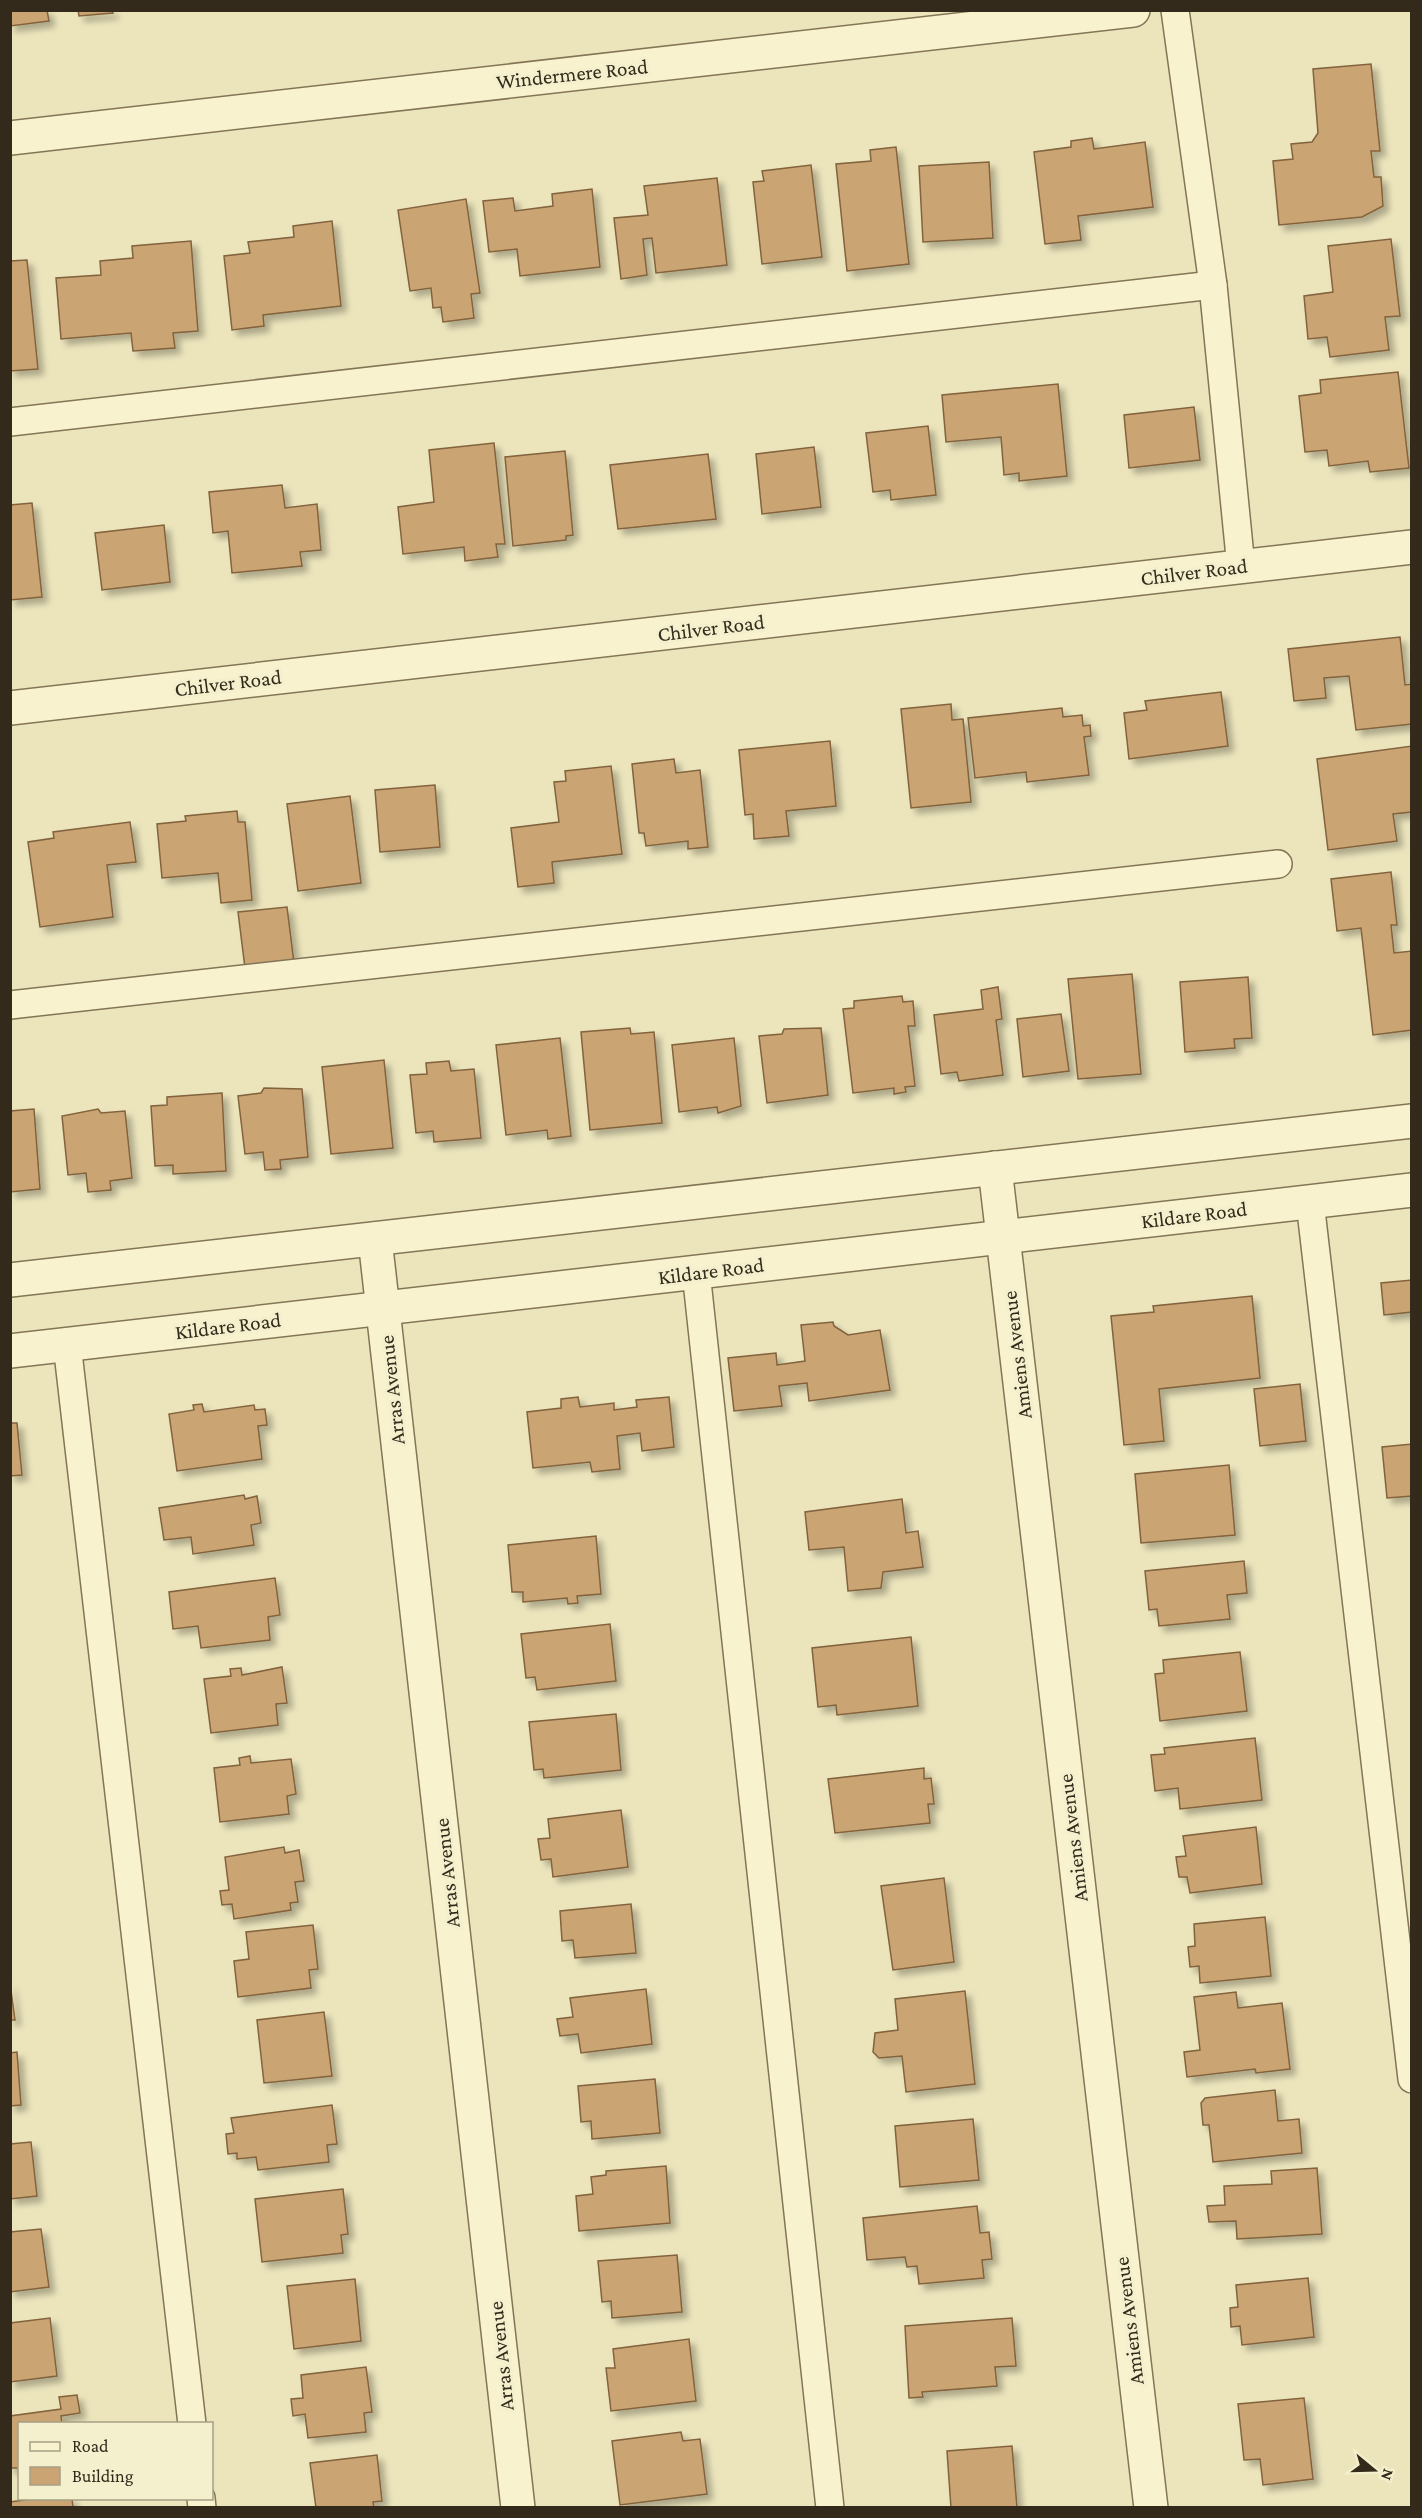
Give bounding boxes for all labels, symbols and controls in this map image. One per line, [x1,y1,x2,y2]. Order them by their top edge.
street label: Windermere Road [495,54,649,94]
street label: Chilver Road [1139,554,1249,590]
street label: Chilver Road [656,610,766,646]
street label: Chilver Road [173,665,283,701]
street label: Kildare Road [1140,1197,1248,1233]
street label: Kildare Road [657,1253,765,1289]
street label: Amiens Avenue [997,1290,1037,1420]
street label: Kildare Road [174,1308,282,1344]
street label: Arras Avenue [374,1334,410,1446]
street label: Amiens Avenue [1053,1773,1093,1903]
street label: Arras Avenue [429,1817,465,1929]
street label: Amiens Avenue [1109,2256,1149,2386]
street label: Arras Avenue [483,2300,519,2412]
legend [18,2422,213,2500]
text: Road [72,2436,109,2456]
north arrow [1344,2440,1404,2500]
text: Building [72,2466,134,2486]
text: N [1378,2467,1398,2483]

